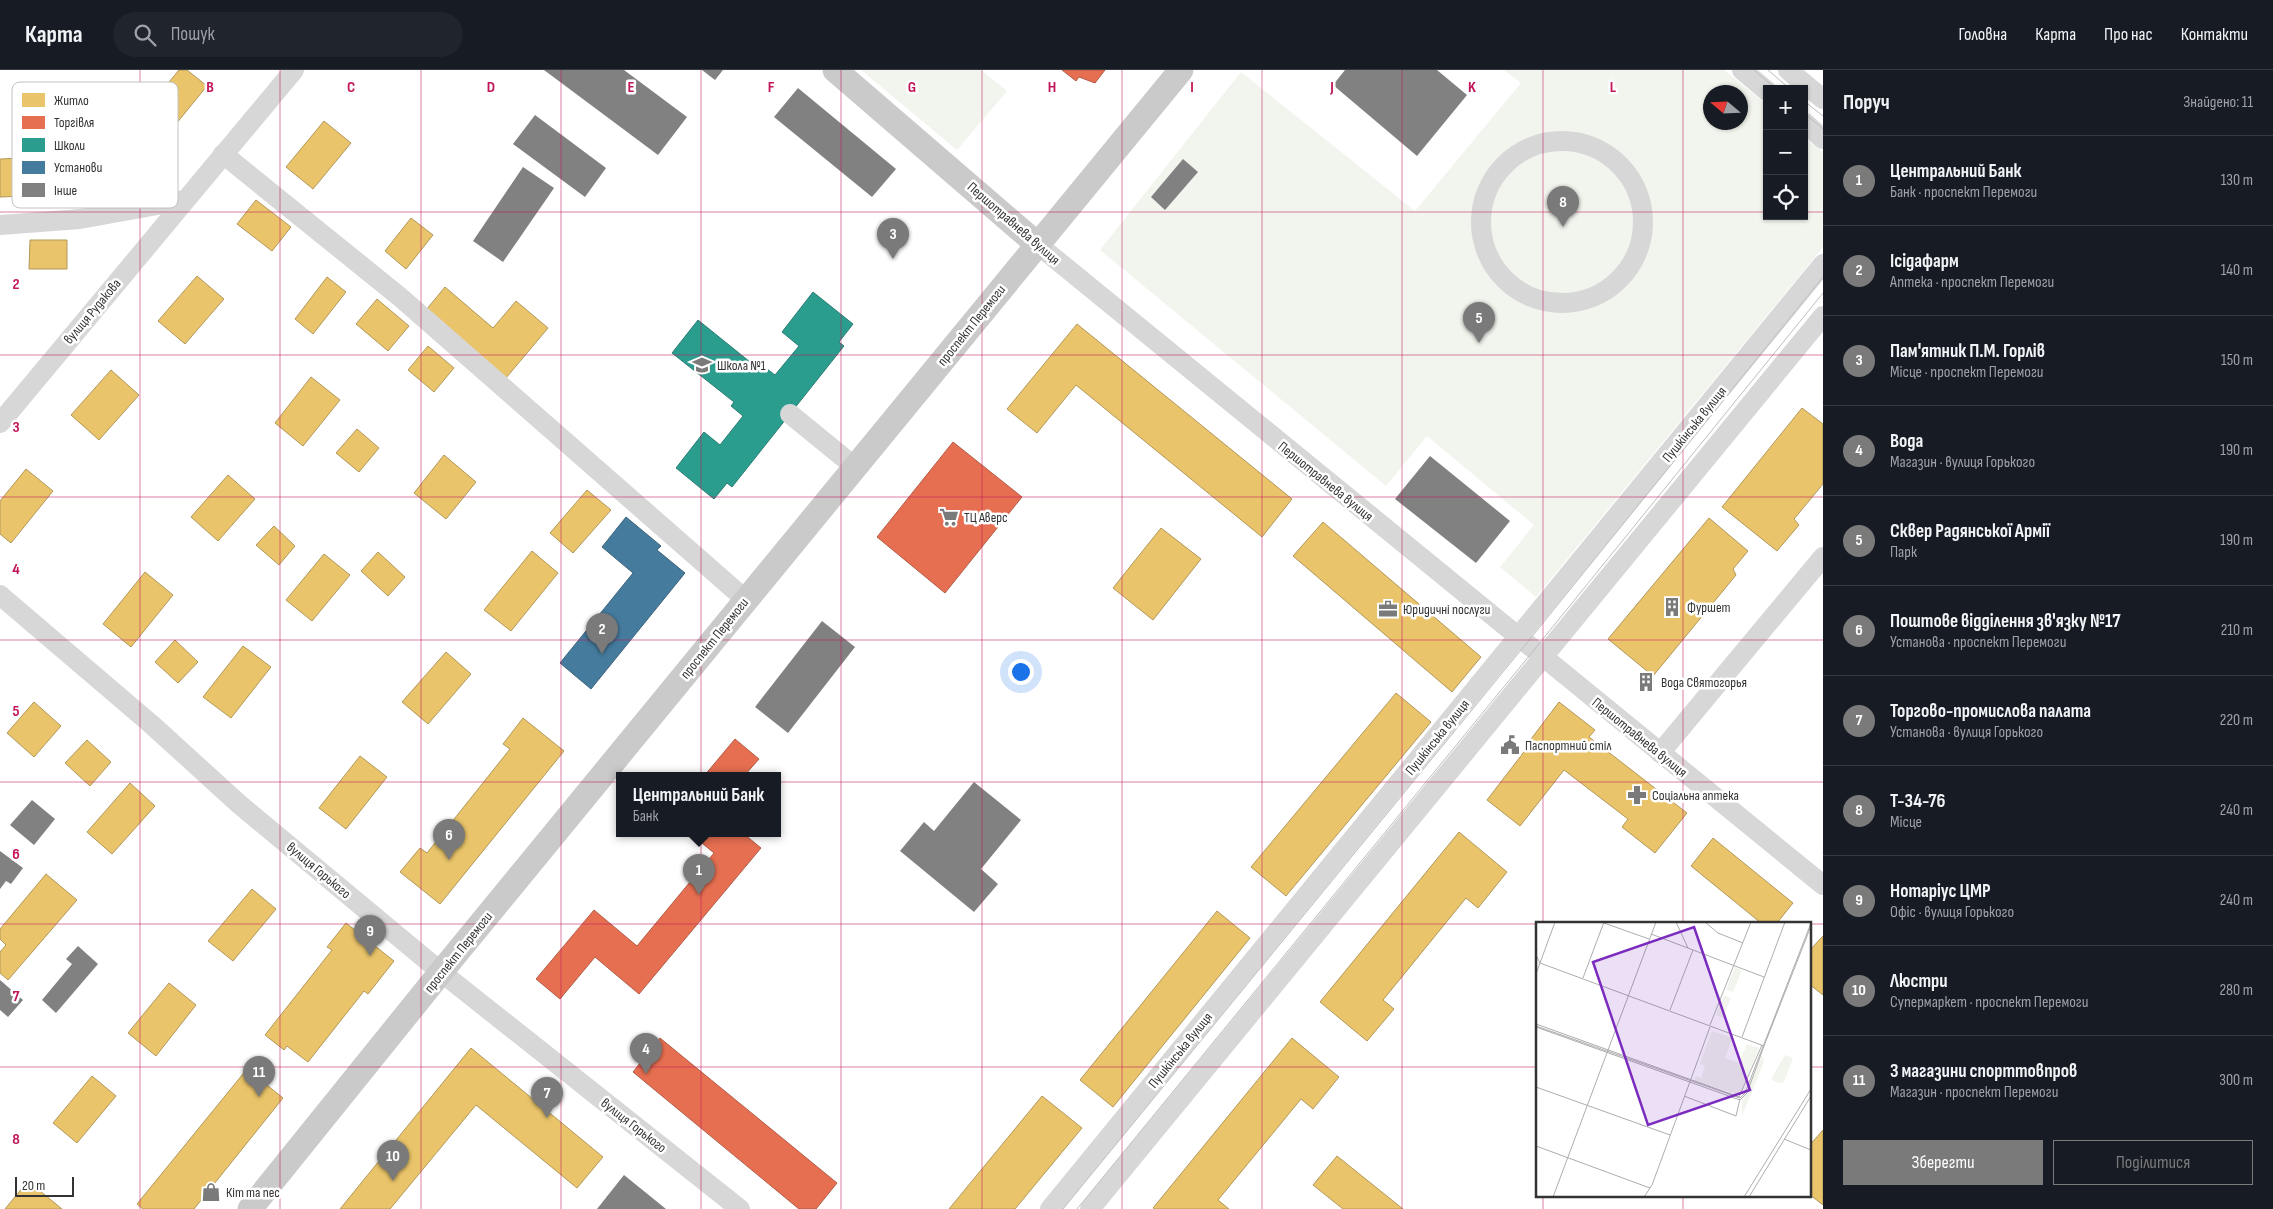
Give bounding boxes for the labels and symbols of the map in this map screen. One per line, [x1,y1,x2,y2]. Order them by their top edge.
text: B [206,78,214,97]
text: C [347,78,355,97]
text: D [487,78,495,97]
text: E [628,78,635,97]
text: F [768,78,775,97]
text: G [908,78,916,97]
text: H [1048,78,1056,97]
text: I [1190,78,1194,97]
text: J [1329,78,1334,97]
text: K [1468,78,1476,97]
text: L [1610,78,1617,97]
legend [12,82,178,208]
north arrow [1703,85,1748,130]
text: Житло [54,92,89,109]
text: Торгівля [54,114,94,131]
text: Школи [54,137,85,154]
text: Установи [54,159,103,176]
street label: Першотравнева вулиця [964,178,1064,268]
text: Інше [54,182,77,199]
pin: 8 [1547,186,1579,227]
pin: 3 [877,218,909,259]
text: 2 [12,275,20,294]
street label: вулиця Рудакова [60,275,125,347]
street label: проспект Перемоги [934,281,1009,369]
pin: 5 [1463,302,1495,343]
school or university icon: Школа №1 [691,354,713,376]
place label: Школа №1 [717,357,766,374]
street label: Пушкінська вулиця [1659,383,1730,466]
text: 3 [12,418,20,437]
street label: Першотравнева вулиця [1275,438,1377,525]
supermarket icon: ТЦ Аверс [938,506,960,528]
place label: ТЦ Аверс [964,509,1008,526]
text: 4 [12,560,20,579]
street label: проспект Перемоги [677,594,752,682]
building icon: Фуршет [1661,596,1683,618]
office icon: Юридичні послуги [1377,598,1399,620]
place label: Фуршет [1687,599,1731,616]
place label: Юридичні послуги [1403,601,1491,618]
pin: 2 [586,613,618,654]
your location [1008,659,1034,685]
building icon: Вода Святогорья [1635,671,1657,693]
place label: Вода Святогорья [1661,674,1747,691]
street label: Першотравнева вулиця [1589,694,1691,781]
street label: Пушкінська вулиця [1402,696,1473,779]
text: 5 [12,702,20,721]
public building icon: Паспортний стіл [1499,734,1521,756]
place label: Паспортний стіл [1525,737,1611,754]
pharmacy icon: Соціальна аптека [1626,784,1648,806]
place label: Соціальна аптека [1652,787,1739,804]
pin: 6 [433,819,465,860]
street label: вулиця Горького [283,839,354,902]
text: 6 [12,845,20,864]
pin: 1 [683,854,715,895]
street label: проспект Перемоги [421,908,496,996]
pin: 9 [354,915,386,956]
inset map [1536,922,1810,1196]
text: 7 [13,987,20,1006]
street label: Пушкінська вулиця [1145,1009,1216,1092]
pin: 4 [630,1033,662,1074]
pin: 11 [243,1056,275,1097]
pin: 7 [531,1077,563,1118]
street label: вулиця Горького [597,1094,670,1156]
text: 8 [12,1130,20,1149]
pin: 10 [377,1140,409,1181]
scale bar [15,1174,74,1197]
shop icon: Кіт та пес [200,1181,222,1203]
place label: Кіт та пес [226,1184,280,1201]

